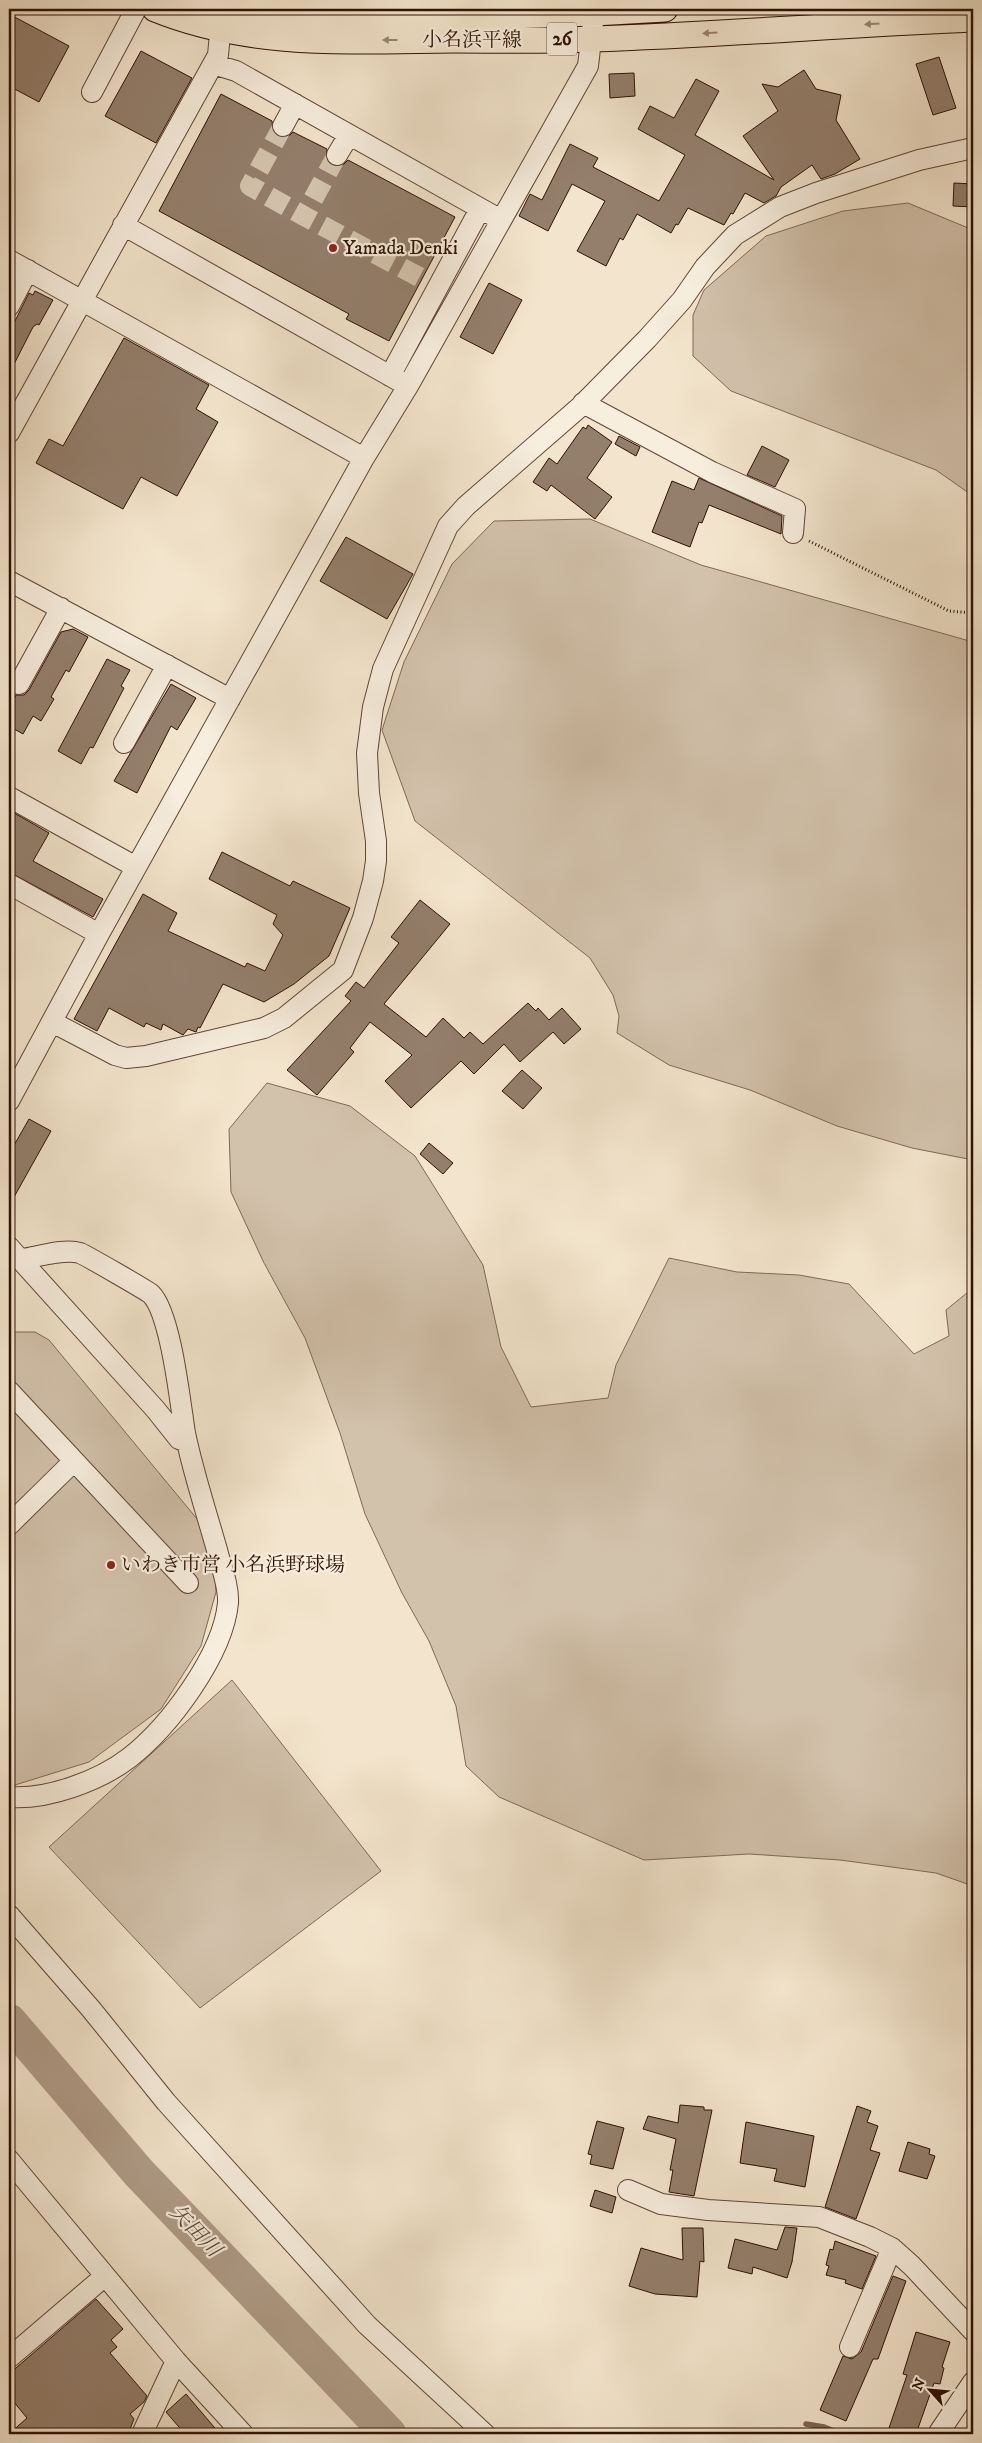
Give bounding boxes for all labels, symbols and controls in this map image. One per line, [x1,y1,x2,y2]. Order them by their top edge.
one-way arrow [864,21,880,29]
road number: 26 [547,22,577,56]
street label: 小名浜平線 [422,28,522,53]
one-way arrow [702,29,718,37]
one-way arrow [382,36,398,44]
place label: Yamada Denki [343,236,458,261]
marker: Yamada Denki [327,242,339,254]
place label: いわき市営 小名浜野球場 [121,1553,345,1578]
marker: いわき市営 小名浜野球場 [105,1559,117,1571]
water label: 矢田川 [164,2199,228,2264]
north arrow [904,2366,954,2416]
text: N [909,2375,930,2394]

